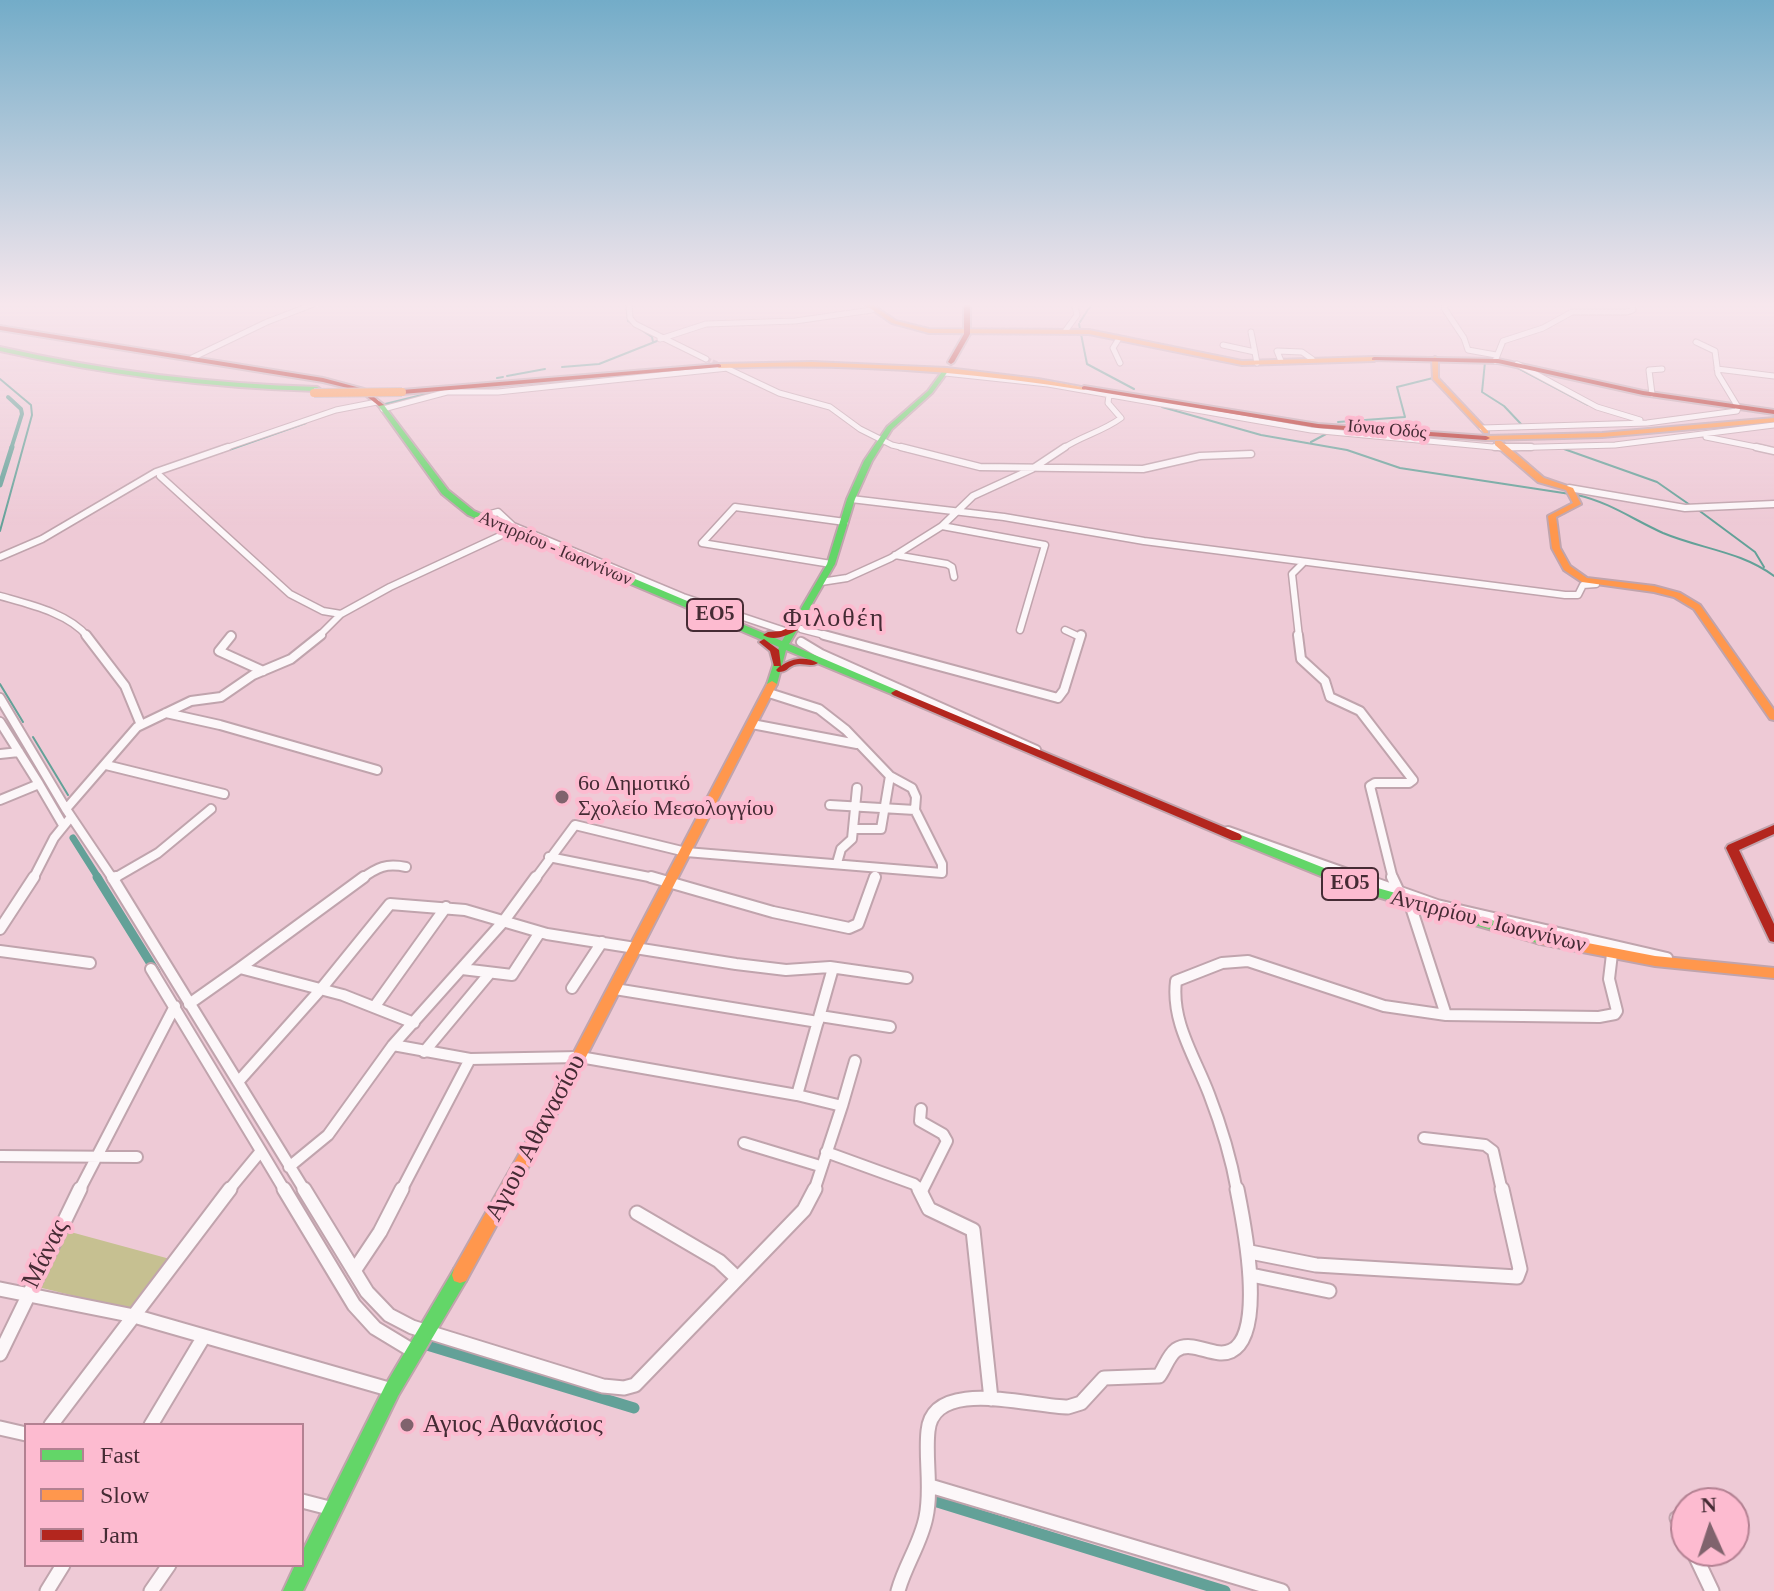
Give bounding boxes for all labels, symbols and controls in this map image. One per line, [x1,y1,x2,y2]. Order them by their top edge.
street label: Ιόνια Οδός [1346,416,1428,444]
street label: Αντιρρίου - Ιωαννίνων [475,507,635,591]
road number: ΕΟ5 [687,599,743,631]
district label: Φιλοθέη [783,603,885,635]
place label: 6ο Δημοτικό Σχολείο Μεσολογγίου [578,771,774,822]
marker: 6ο Δημοτικό Σχολείο Μεσολογγίου [553,788,571,806]
road number: ΕΟ5 [1322,868,1378,900]
street label: Αντιρρίου - Ιωαννίνων [1387,885,1589,959]
street label: Αγιου Αθανασίου [479,1049,593,1227]
street label: Μάνας [16,1215,76,1293]
place label: Αγιος Αθανάσιος [423,1409,603,1441]
marker: Αγιος Αθανάσιος [398,1416,416,1434]
legend [24,1423,304,1567]
text: Fast [100,1442,140,1468]
text: Slow [100,1482,149,1508]
north arrow [1670,1487,1750,1567]
text: N [1700,1492,1717,1517]
text: Jam [100,1522,139,1548]

